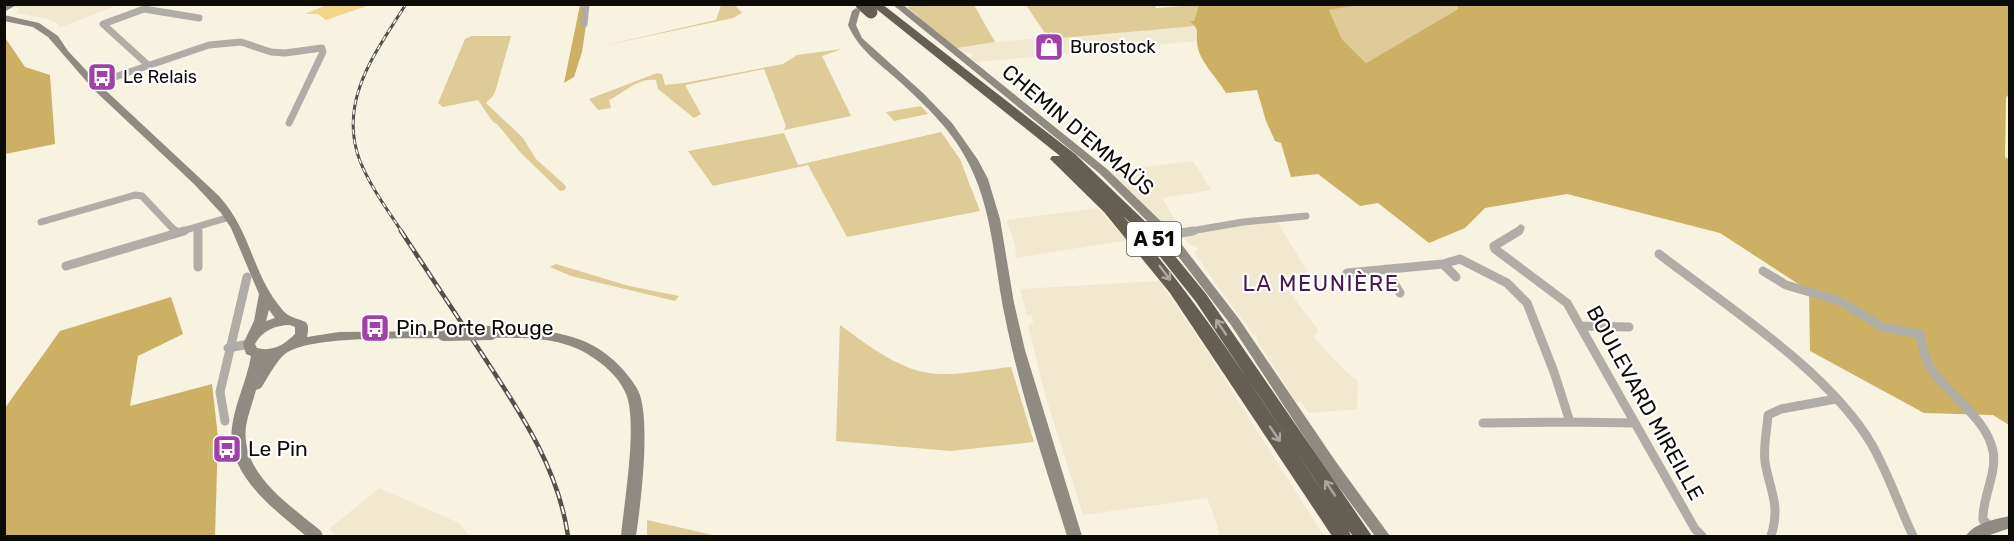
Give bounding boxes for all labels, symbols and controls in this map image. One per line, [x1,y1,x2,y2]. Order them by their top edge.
shop icon: Burostock [1033,31,1065,63]
place label: Burostock [1070,36,1156,58]
street label: CHEMIN D'EMMAÜS [997,59,1159,200]
bus stop icon: Le Relais [86,61,118,93]
place label: Le Relais [123,66,197,88]
road number: A 51 [1127,222,1181,256]
one-way arrow [1159,265,1171,281]
district label: LA MEUNIÈRE [1242,270,1400,297]
street label: BOULEVARD MIREILLE [1582,301,1709,504]
bus stop icon: Pin Porte Rouge [359,312,391,344]
place label: Pin Porte Rouge [396,315,554,340]
one-way arrow [1214,319,1226,336]
one-way arrow [1268,426,1281,443]
bus stop icon: Le Pin [211,433,243,465]
place label: Le Pin [248,436,308,461]
one-way arrow [1324,480,1336,497]

